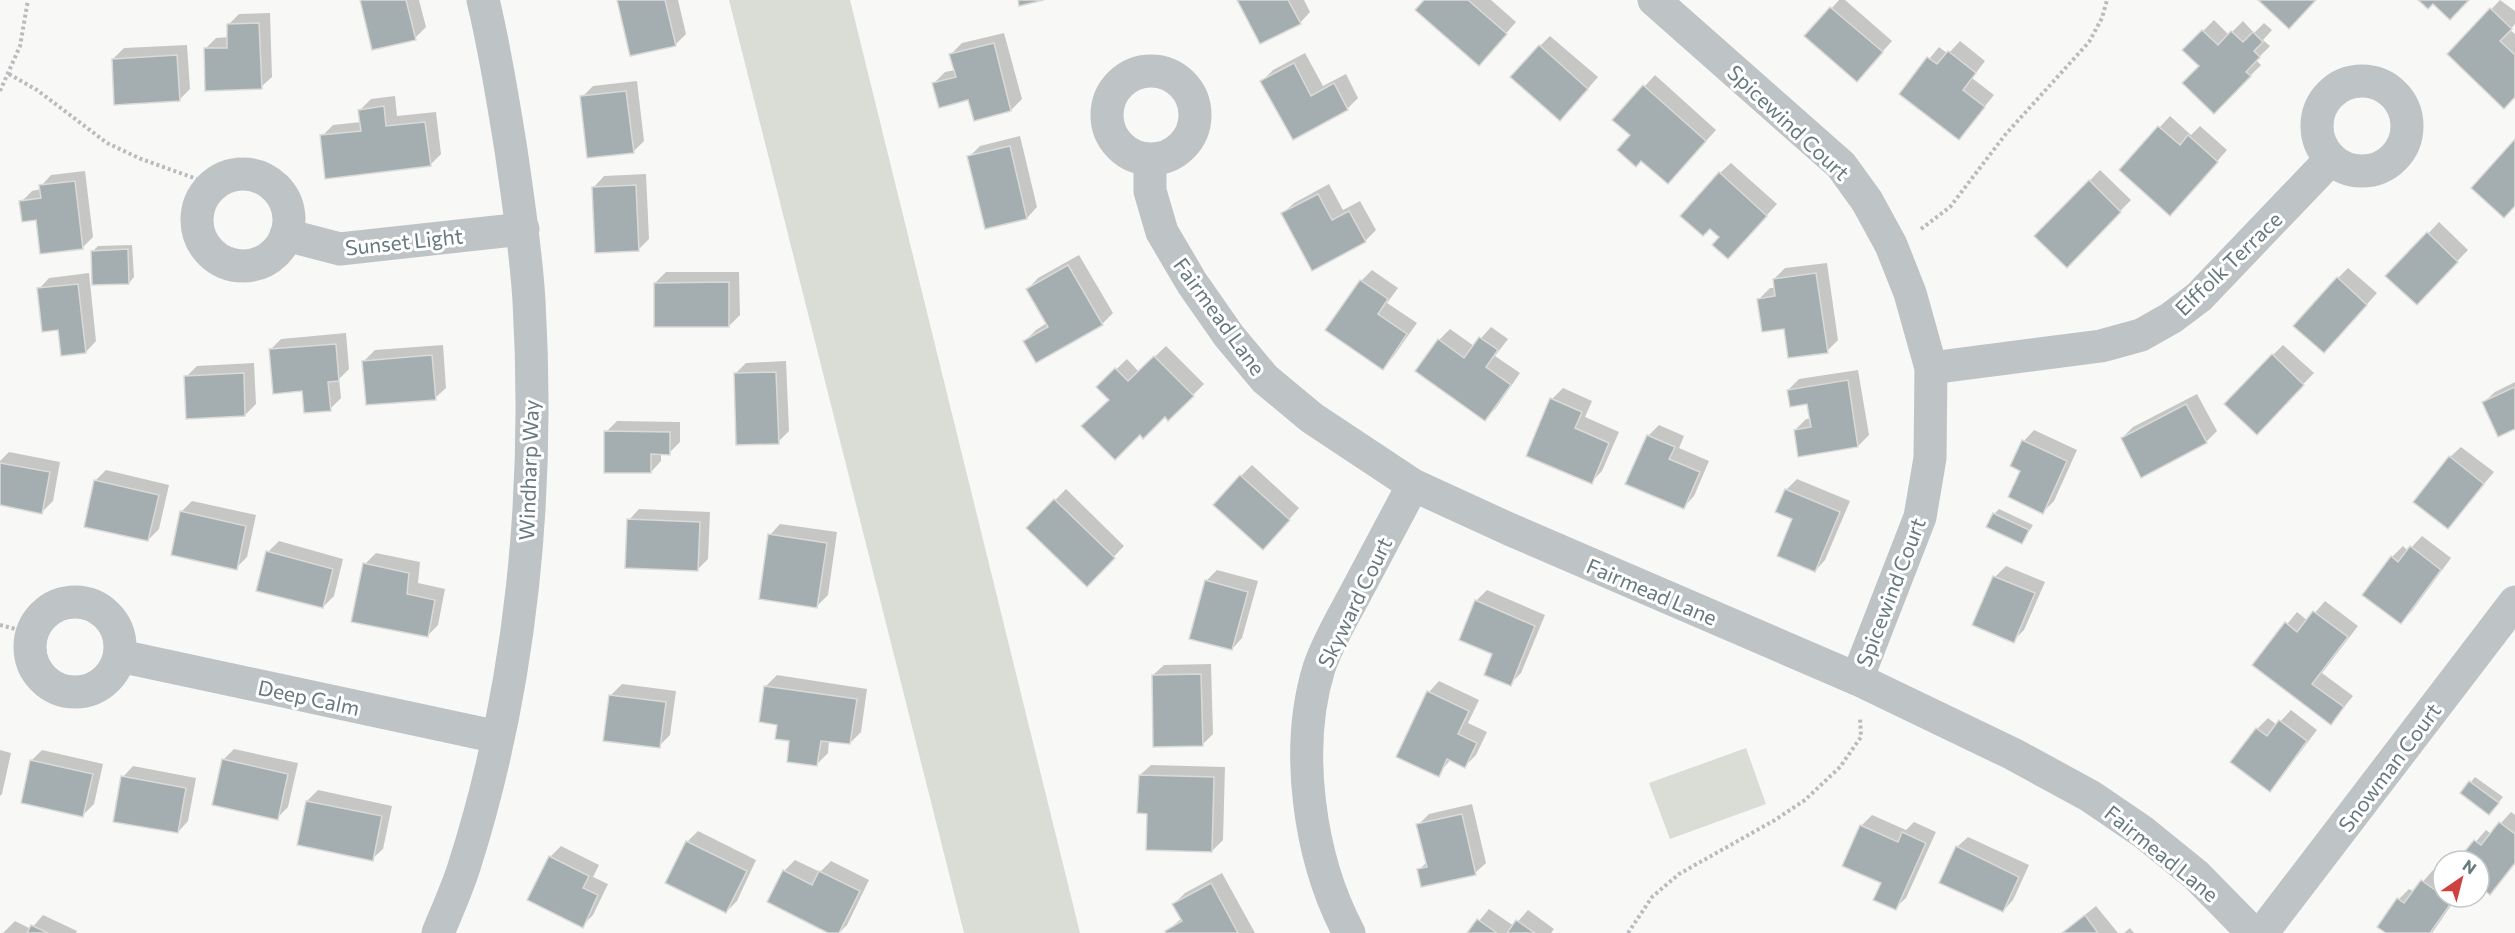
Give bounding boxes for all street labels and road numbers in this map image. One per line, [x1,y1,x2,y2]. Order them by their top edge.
street label: Spicewind Court [1723,59,1855,185]
street label: Elffolk Terrace [2169,206,2287,320]
street label: Sunset Light [344,222,464,260]
street label: Fairmead Lane [1169,252,1271,380]
street label: Windharp Way [513,399,543,541]
street label: Spicewind Court [1850,514,1930,670]
street label: Skyward Court [1312,533,1396,671]
street label: Fairmead Lane [1583,552,1721,630]
street label: Deep Calm [256,674,362,720]
street label: Snowman Court [2333,698,2445,836]
street label: Fairmead Lane [2100,800,2224,906]

